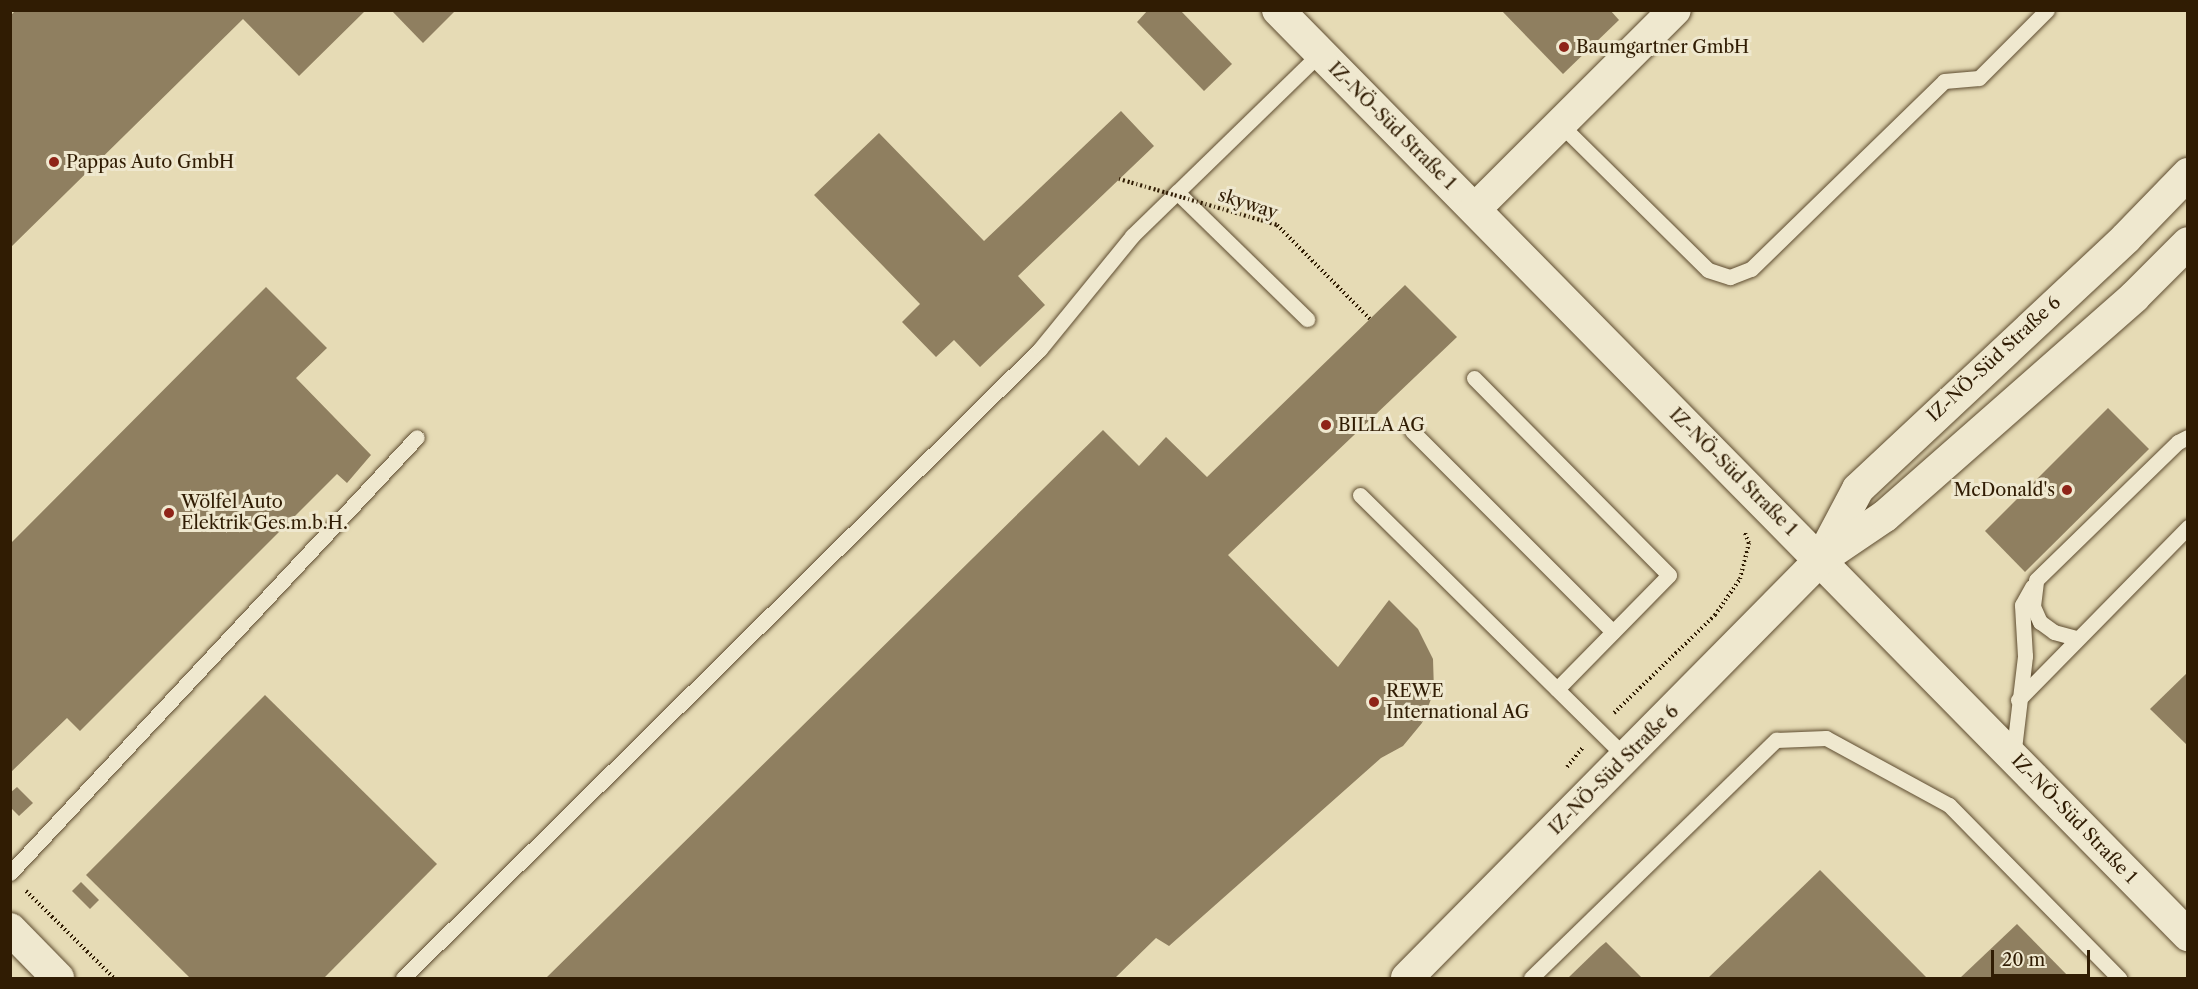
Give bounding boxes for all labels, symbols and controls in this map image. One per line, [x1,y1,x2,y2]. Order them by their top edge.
place label: Baumgartner GmbH [1576,36,1750,58]
marker: Baumgartner GmbH [1557,40,1571,54]
street label: IZ-NÖ-Süd Straße 1 [1324,58,1460,194]
place label: Pappas Auto GmbH [66,151,235,173]
marker: Pappas Auto GmbH [47,155,61,169]
street label: skyway [1215,184,1281,224]
street label: IZ-NÖ-Süd Straße 6 [1923,292,2065,426]
street label: IZ-NÖ-Süd Straße 1 [1665,404,1801,540]
place label: BILLA AG [1338,414,1426,436]
marker: BILLA AG [1319,418,1333,432]
place label: McDonald's [1954,479,2055,501]
marker: McDonald's [2060,483,2074,497]
place label: Wölfel Auto Elektrik Ges.m.b.H. [181,492,348,534]
marker: Wölfel Auto Elektrik Ges.m.b.H. [162,506,176,520]
place label: REWE International AG [1386,681,1530,724]
marker: REWE International AG [1367,695,1381,709]
street label: IZ-NÖ-Süd Straße 6 [1545,701,1683,839]
street label: IZ-NÖ-Süd Straße 1 [2007,750,2141,888]
scale bar [1994,938,2093,976]
text: 20 m [2002,949,2045,971]

